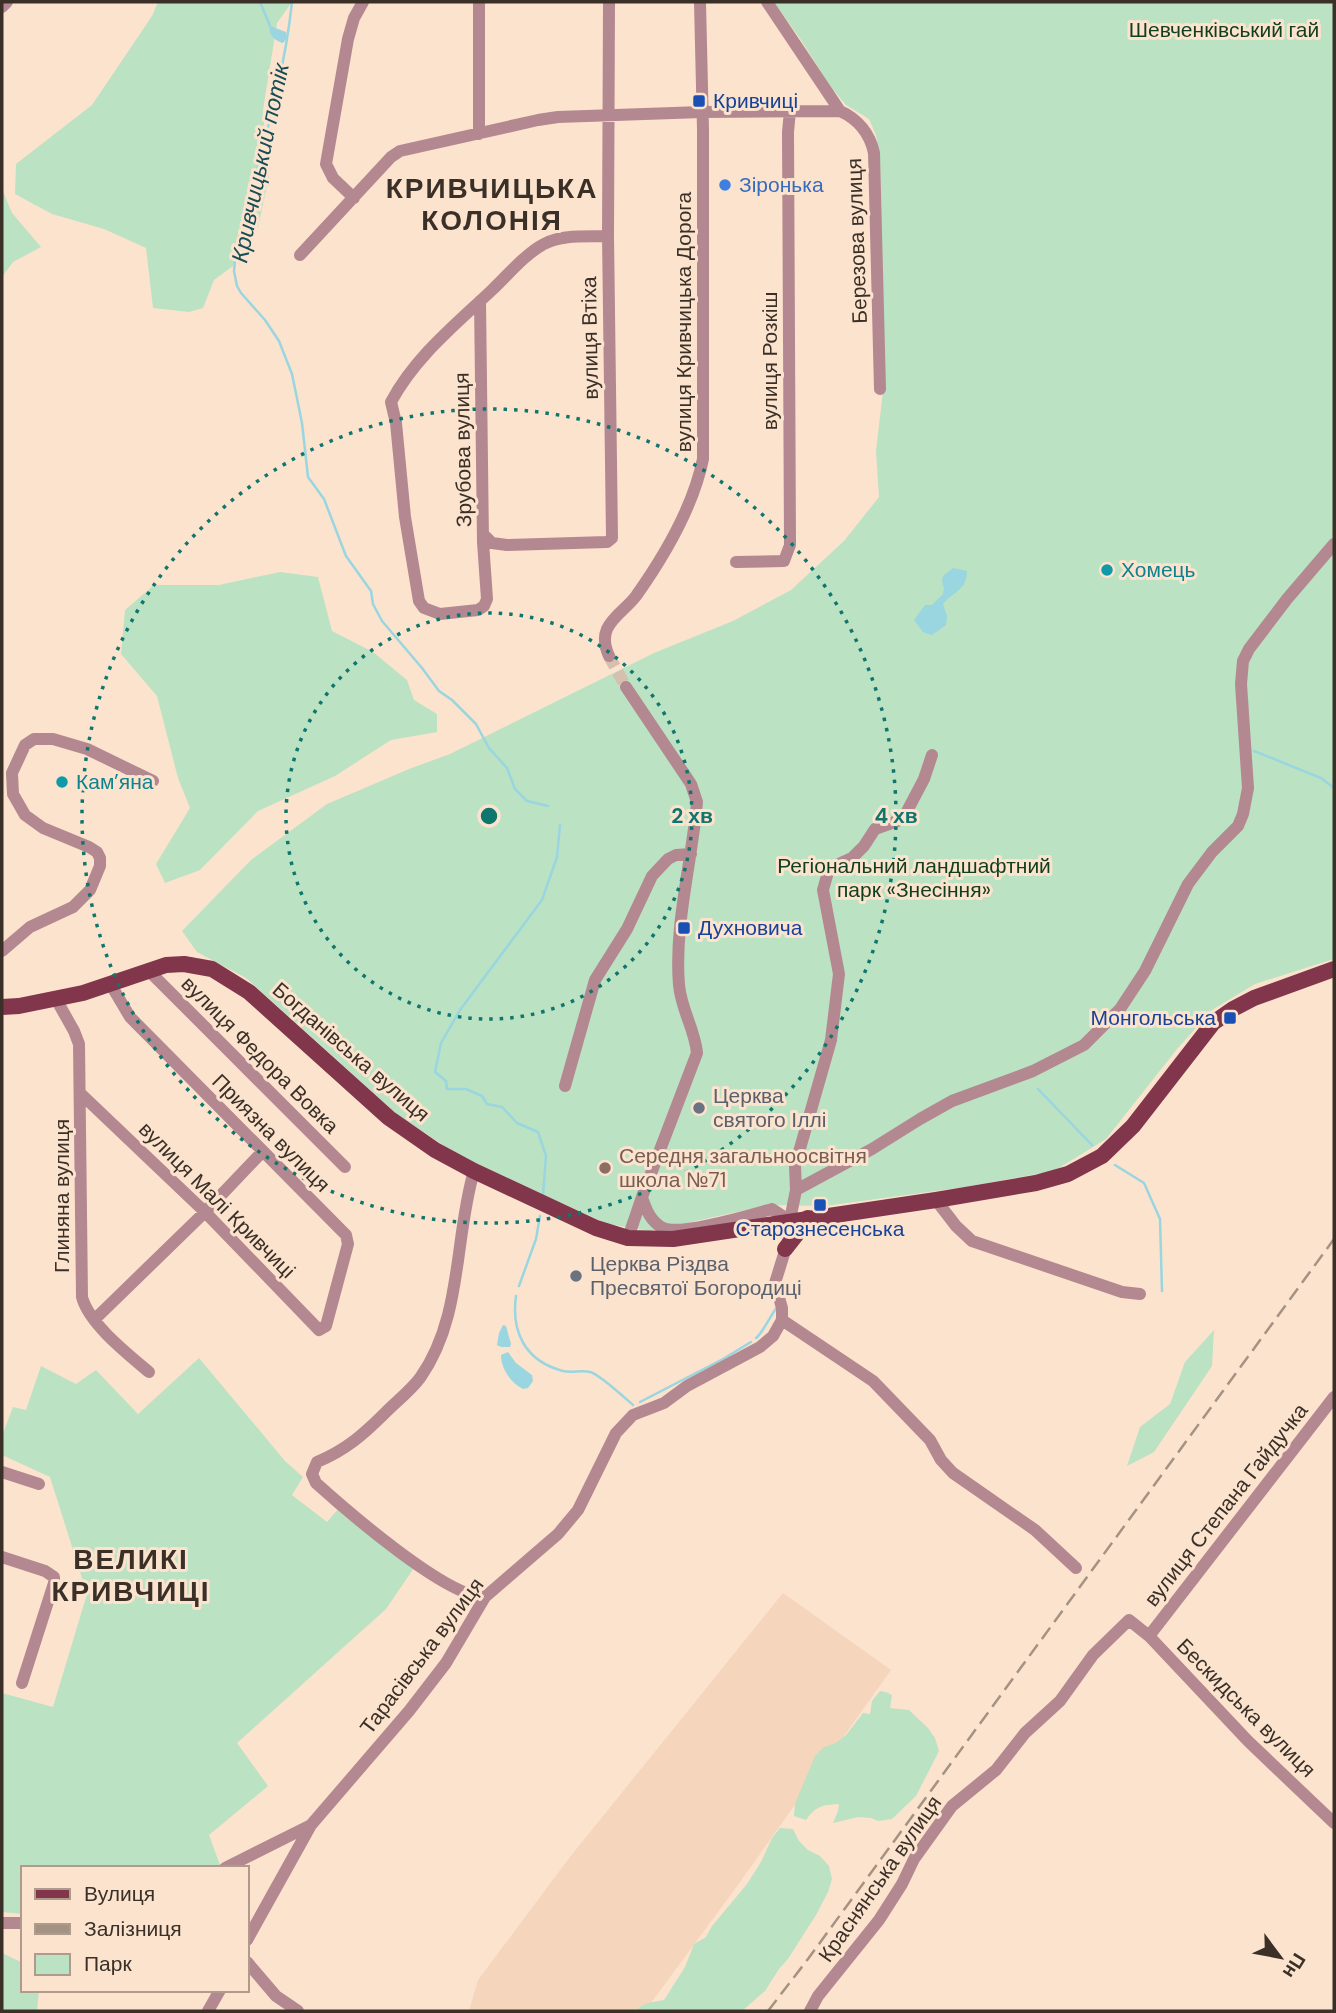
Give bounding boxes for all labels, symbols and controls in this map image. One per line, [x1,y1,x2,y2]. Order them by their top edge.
park label: Шевченківський гай [1129,16,1319,44]
water label: Кривчицький потік [224,59,296,266]
place label: Кривчиці [713,87,798,115]
marker: Кривчиці [691,93,707,109]
street label: Березова вулиця [840,158,874,324]
district label: КРИВЧИЦЬКА КОЛОНІЯ [386,170,598,239]
place label: Зіронька [739,171,824,199]
marker: Зіронька [717,177,733,193]
street label: вулиця Кривчицька Дорога [670,191,698,452]
street label: вулиця Втіха [575,276,605,400]
street label: вулиця Розкіш [756,292,784,430]
street label: Зрубова вулиця [448,372,478,528]
place label: Хомець [1121,556,1196,584]
marker: Хомець [1099,562,1115,578]
place label: Кам’яна [76,768,154,796]
marker: Кам’яна [54,774,70,790]
text: 2 хв [671,802,713,830]
text: 4 хв [874,802,918,830]
centre of rings [477,804,501,828]
park label: Регіональний ландшафтний парк «Знесіння» [777,852,1051,904]
place label: Духновича [698,914,803,942]
marker: Духновича [676,920,692,936]
street label: вулиця Федора Вовка [175,970,345,1140]
street label: Богданівська вулиця [266,976,436,1128]
place label: Монгольська [1091,1004,1216,1032]
marker: Монгольська [1222,1010,1238,1026]
street label: Приязна вулиця [206,1068,336,1198]
place label: Церква святого Іллі [713,1082,826,1134]
marker: Церква святого Іллі [691,1100,707,1116]
street label: вулиця Малі Кривчиці [133,1116,301,1284]
street label: Глиняна вулиця [48,1119,76,1273]
place label: Середня загальноосвітня школа №71 [619,1142,867,1194]
marker: Середня загальноосвітня школа №71 [597,1160,613,1176]
marker: Старознесенська [812,1197,828,1213]
place label: Старознесенська [736,1215,905,1243]
place label: Церква Різдва Пресвятої Богородиці [590,1250,802,1302]
marker: Церква Різдва Пресвятої Богородиці [568,1268,584,1284]
street label: вулиця Степана Гайдучка [1138,1397,1314,1612]
district label: ВЕЛИКІ КРИВЧИЦІ [51,1541,211,1610]
street label: Тарасівська вулиця [354,1572,490,1740]
street label: Бескидська вулиця [1170,1632,1322,1784]
street label: Краснянська вулиця [812,1790,948,1968]
legend [21,1866,248,1992]
text: Вулиця [84,1880,155,1908]
text: Залізниця [84,1915,182,1943]
north arrow [1245,1922,1315,1992]
text: Пн [1277,1948,1311,1983]
text: Парк [84,1950,132,1978]

